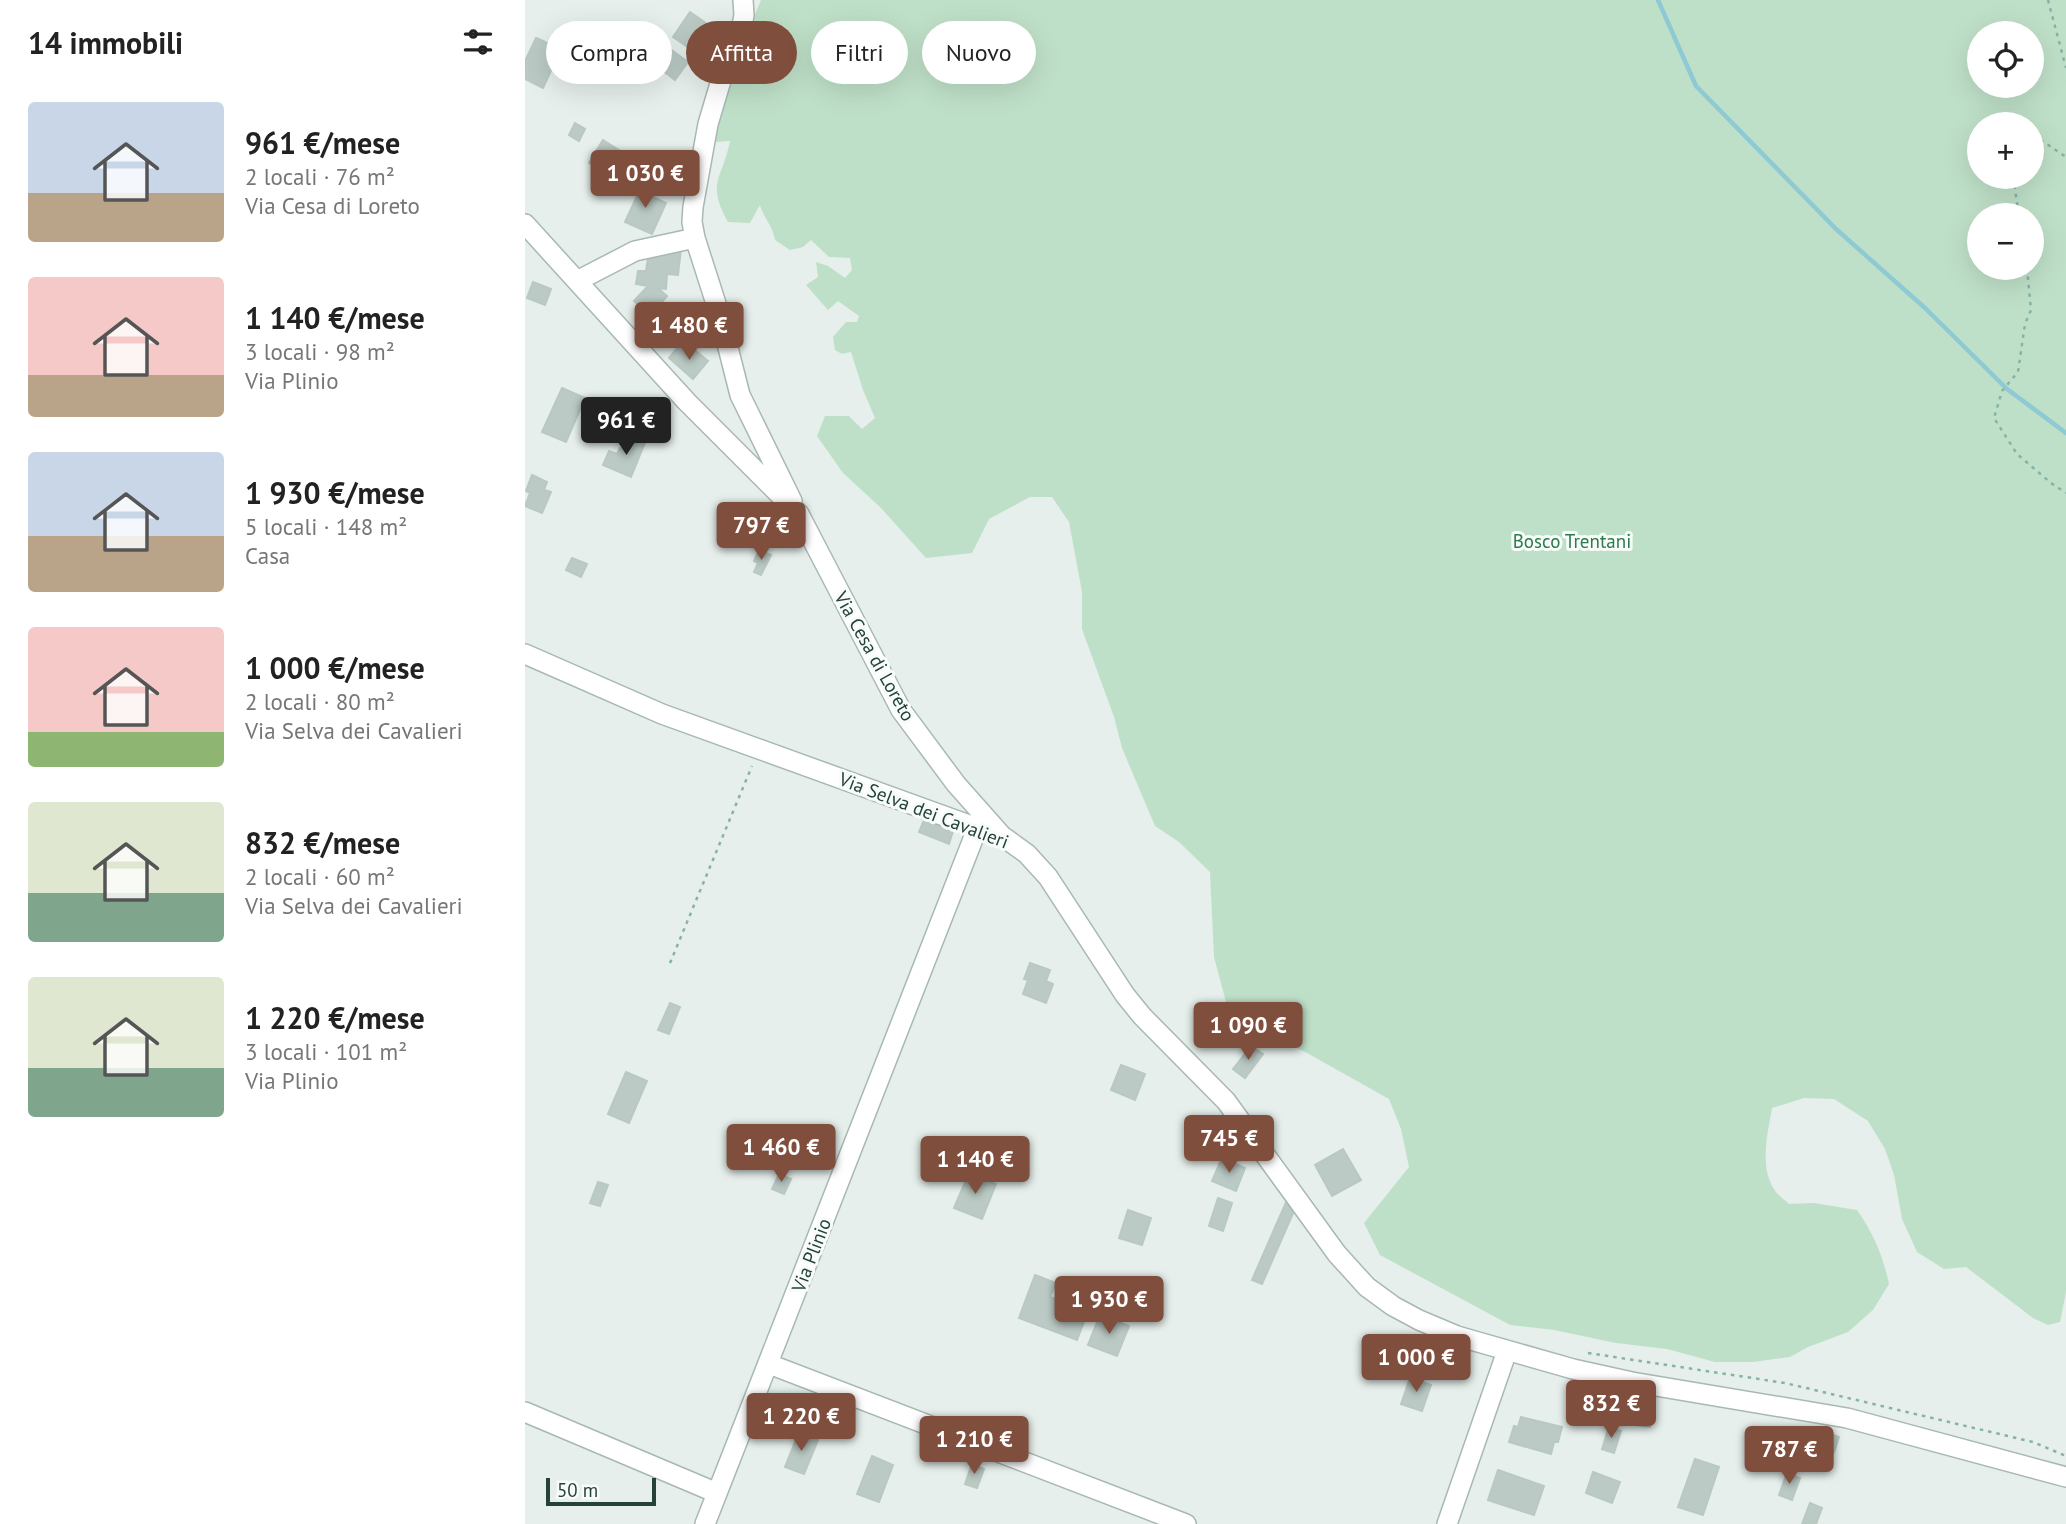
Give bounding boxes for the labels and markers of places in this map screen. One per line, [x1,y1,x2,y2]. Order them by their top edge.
pin: 1 030 € [580,150,710,210]
pin: 1 480 € [624,302,754,362]
pin: 961 € [577,398,675,457]
pin: 797 € [712,503,810,562]
pin: 1 090 € [1183,1002,1313,1062]
pin: 745 € [1180,1116,1278,1175]
pin: 1 460 € [716,1124,846,1184]
pin: 1 140 € [910,1136,1040,1196]
pin: 1 930 € [1044,1276,1174,1336]
pin: 1 000 € [1351,1334,1481,1394]
pin: 832 € [1562,1380,1660,1440]
pin: 1 220 € [736,1394,866,1453]
pin: 1 210 € [909,1416,1039,1476]
pin: 787 € [1740,1426,1838,1486]

